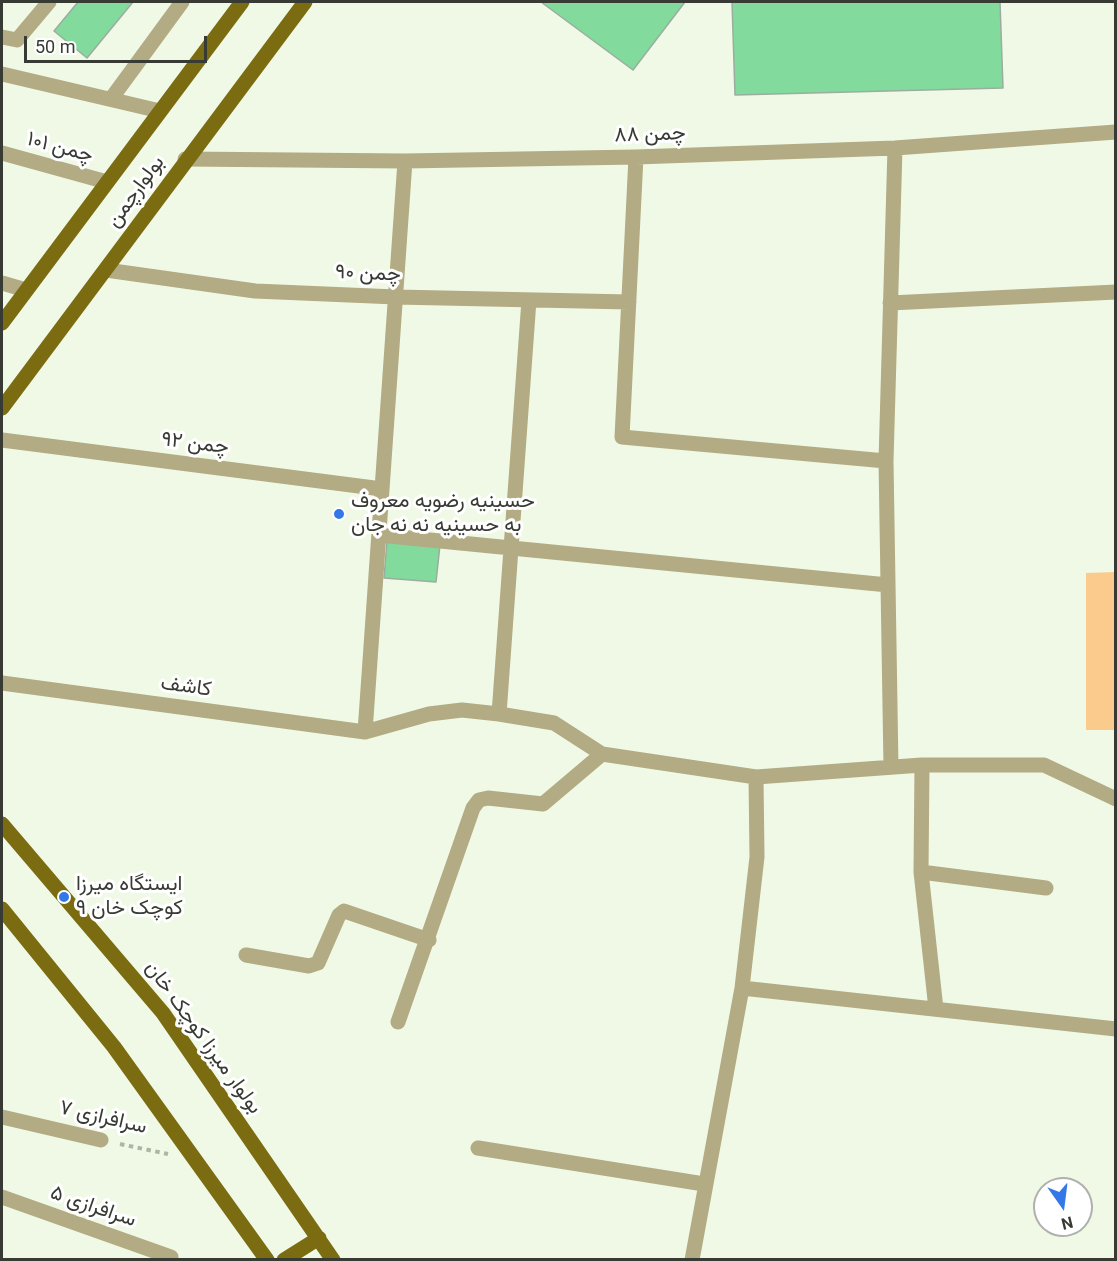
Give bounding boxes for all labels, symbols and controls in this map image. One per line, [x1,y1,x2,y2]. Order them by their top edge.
scale bar [27,24,210,62]
text: 50 m [35,36,75,57]
street label: چمن ۸۸ [614,121,686,149]
street label: چمن ۱۰۱ [24,127,96,169]
street label: بولوارچمن [102,151,170,233]
street label: چمن ۹۰ [335,260,401,288]
street label: چمن ۹۲ [160,427,230,461]
place label: حسینیه رضویه معروف به حسینیه نه نه جان [351,489,535,539]
marker: حسینیه رضویه معروف به حسینیه نه نه جان [332,507,346,521]
street label: کاشف [159,671,213,703]
place label: ایستگاه میرزا کوچک خان ۹ [76,872,183,922]
marker: ایستگاه میرزا کوچک خان ۹ [57,890,71,904]
street label: بولوار میرزا کوچک خان [139,957,267,1119]
street label: سرافرازی ۷ [57,1096,149,1140]
north arrow [1033,1177,1093,1237]
street label: سرافرازی ۵ [47,1181,139,1233]
text: N [1059,1212,1075,1234]

